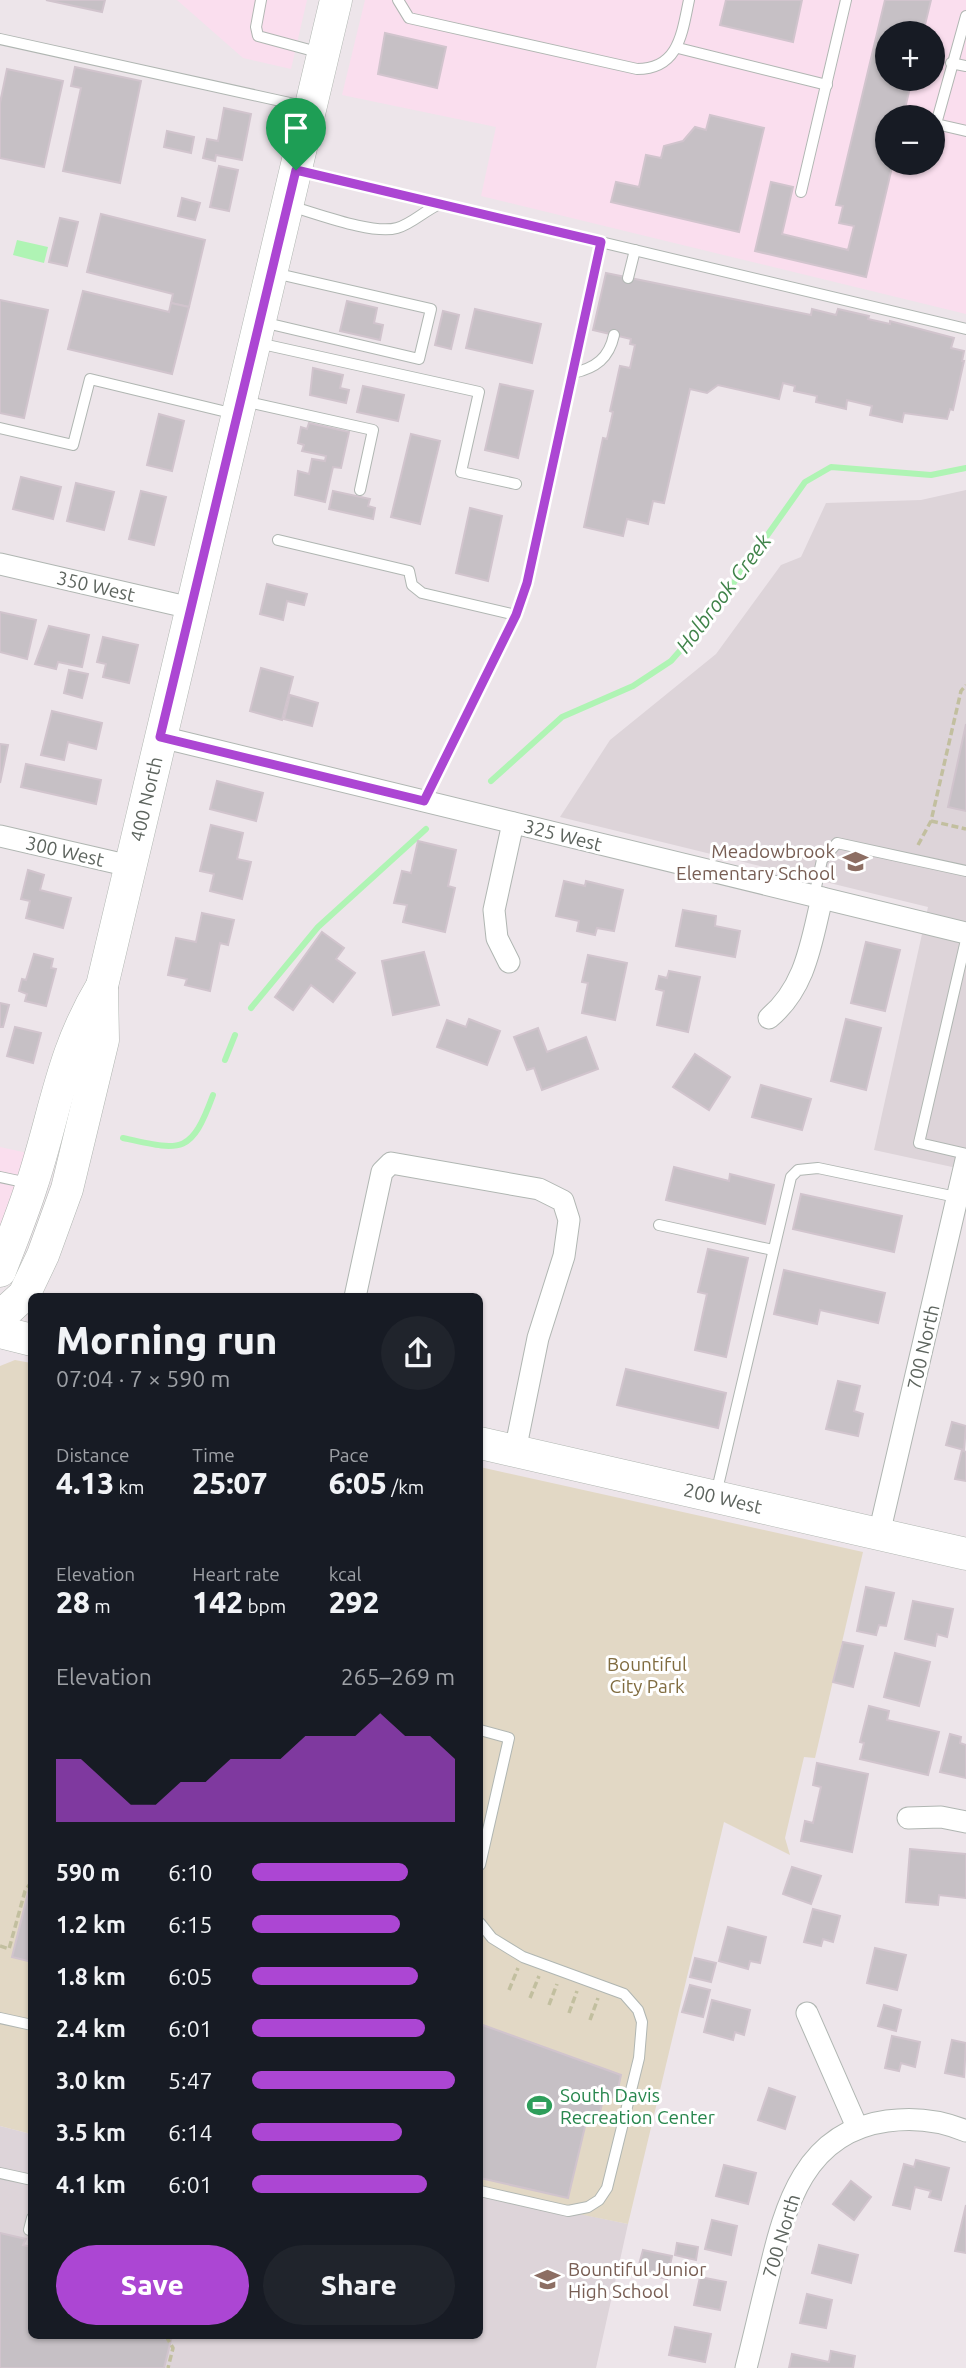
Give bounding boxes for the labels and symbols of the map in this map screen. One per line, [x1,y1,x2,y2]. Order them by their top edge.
pin [266,98,326,170]
water label: Holbrook Creek [671,529,776,657]
street label: 350 West [55,566,138,606]
street label: 400 North [126,754,166,844]
street label: 325 West [522,815,605,855]
street label: 300 West [24,831,107,871]
place label: Meadowbrook Elementary School [676,840,835,884]
school or university icon: Meadowbrook Elementary School [841,848,869,876]
street label: 700 North [903,1302,943,1392]
street label: 200 West [682,1478,765,1518]
park label: Bountiful City Park [607,1653,687,1697]
place label: South Davis Recreation Center [560,2084,715,2128]
sports icon: South Davis Recreation Center [526,2092,554,2120]
street label: 700 North [758,2191,804,2281]
place label: Bountiful Junior High School [568,2258,706,2302]
school or university icon: Bountiful Junior High School [534,2266,562,2294]

